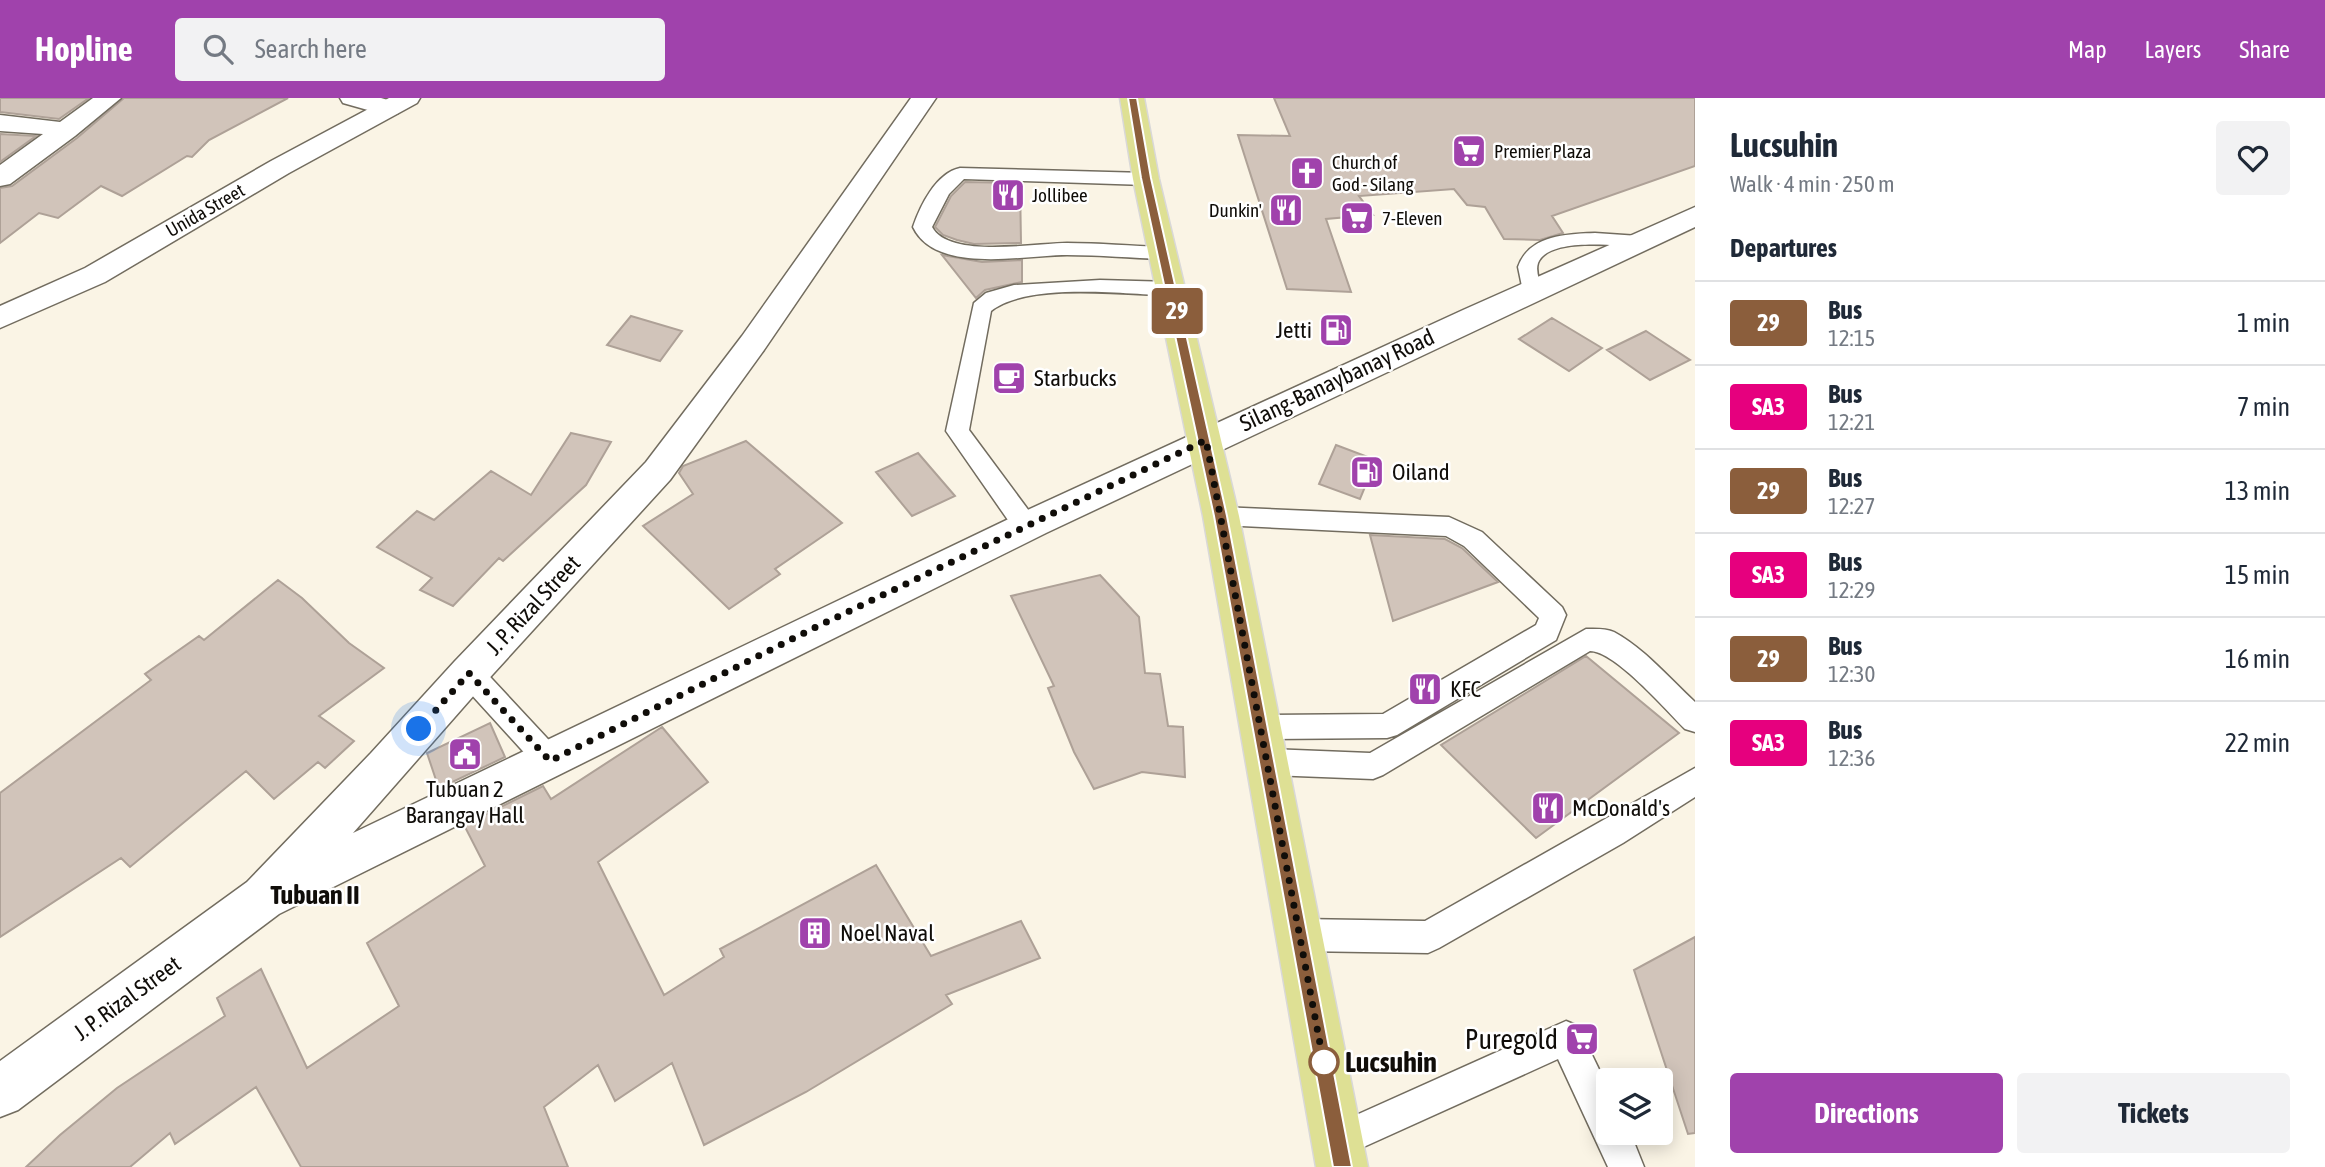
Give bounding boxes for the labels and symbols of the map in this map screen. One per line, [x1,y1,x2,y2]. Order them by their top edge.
supermarket icon: Premier Plaza [1450,132,1488,170]
place label: Premier Plaza [1494,140,1591,162]
place label: Church of God - Silang [1332,151,1414,195]
church icon: Church of God - Silang [1288,154,1326,192]
restaurant icon: Jollibee [989,176,1027,214]
street label: Unida Street [162,179,248,241]
place label: Jollibee [1032,184,1088,206]
restaurant icon: Dunkin' [1267,191,1305,229]
place label: Dunkin' [1209,199,1262,221]
supermarket icon: 7-Eleven [1338,199,1376,237]
place label: 7-Eleven [1382,207,1443,229]
line badge: 29 [1146,288,1208,334]
fuel station icon: Jetti [1317,311,1355,349]
place label: Jetti [1276,317,1312,343]
street label: Silang-Banaybanay Road [1236,324,1438,436]
cafe icon: Starbucks [990,359,1028,397]
place label: Starbucks [1034,365,1117,391]
fuel station icon: Oiland [1348,453,1386,491]
place label: Oiland [1392,459,1450,485]
street label: J. P. Rizal Street [481,550,585,660]
restaurant icon: KFC [1406,670,1444,708]
place label: KFC [1450,676,1481,702]
your location [401,711,436,746]
public building icon: Tubuan 2 Barangay Hall [446,735,484,773]
place label: Tubuan 2 Barangay Hall [406,776,524,828]
restaurant icon: McDonald's [1529,789,1567,827]
place label: McDonald's [1572,795,1670,821]
district label: Tubuan II [270,880,360,910]
building icon: Noel Naval [796,914,834,952]
place label: Noel Naval [840,920,934,946]
street label: J. P. Rizal Street [69,951,185,1045]
supermarket icon: Puregold [1563,1020,1601,1058]
place label: Puregold [1465,1023,1558,1055]
place label: Lucsuhin [1345,1046,1437,1078]
marker: Lucsuhin [1309,1047,1339,1077]

